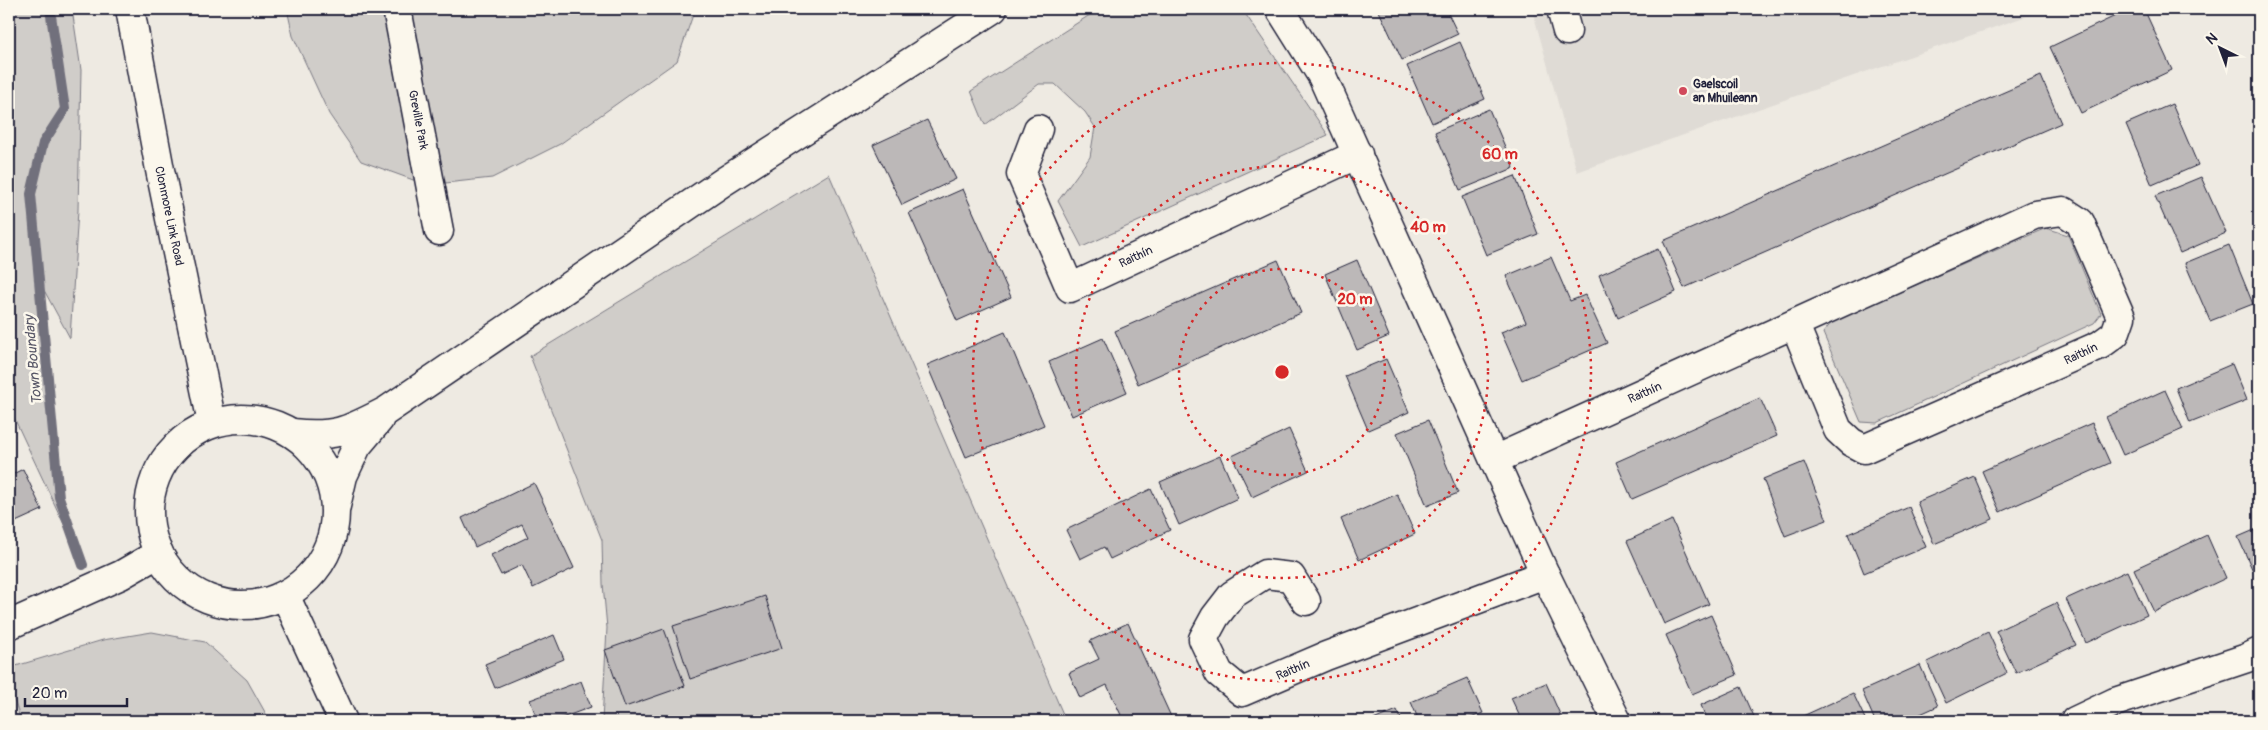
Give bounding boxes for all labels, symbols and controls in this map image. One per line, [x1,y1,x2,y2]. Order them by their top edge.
north arrow [2196,22,2246,72]
text: N [2202,29,2221,48]
place label: Gaelscoil an Mhuileann [1693,77,1758,106]
marker: Gaelscoil an Mhuileann [1677,85,1689,97]
street label: Greville Park [405,89,431,151]
text: 60 m [1482,145,1518,164]
street label: Clonmore Link Road [151,165,187,267]
text: 40 m [1410,218,1446,237]
street label: Raithín [1117,243,1155,271]
text: 20 m [1337,290,1373,309]
water label: Town Boundary [20,313,45,405]
street label: Raithín [2062,340,2100,368]
centre of rings [1273,363,1291,381]
street label: Raithín [1626,379,1664,407]
street label: Raithín [1274,656,1312,684]
scale bar [25,675,128,707]
text: 20 m [32,684,67,703]

